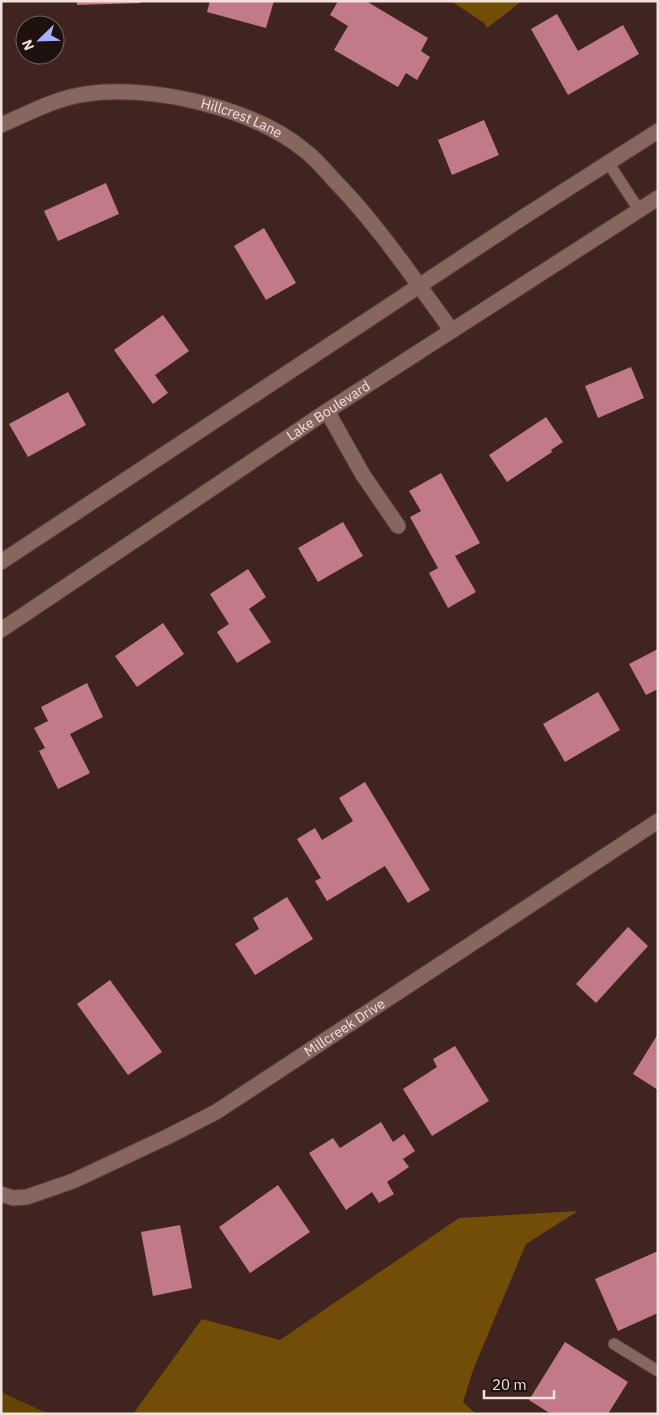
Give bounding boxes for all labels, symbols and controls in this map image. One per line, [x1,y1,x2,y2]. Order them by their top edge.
north arrow [15,15,65,65]
text: N [18,37,38,53]
street label: Hillcrest Lane [199,94,286,142]
street label: Lake Boulevard [283,377,373,445]
street label: Millcreek Drive [301,994,389,1061]
scale bar [484,1368,554,1400]
text: 20 m [492,1375,527,1394]

